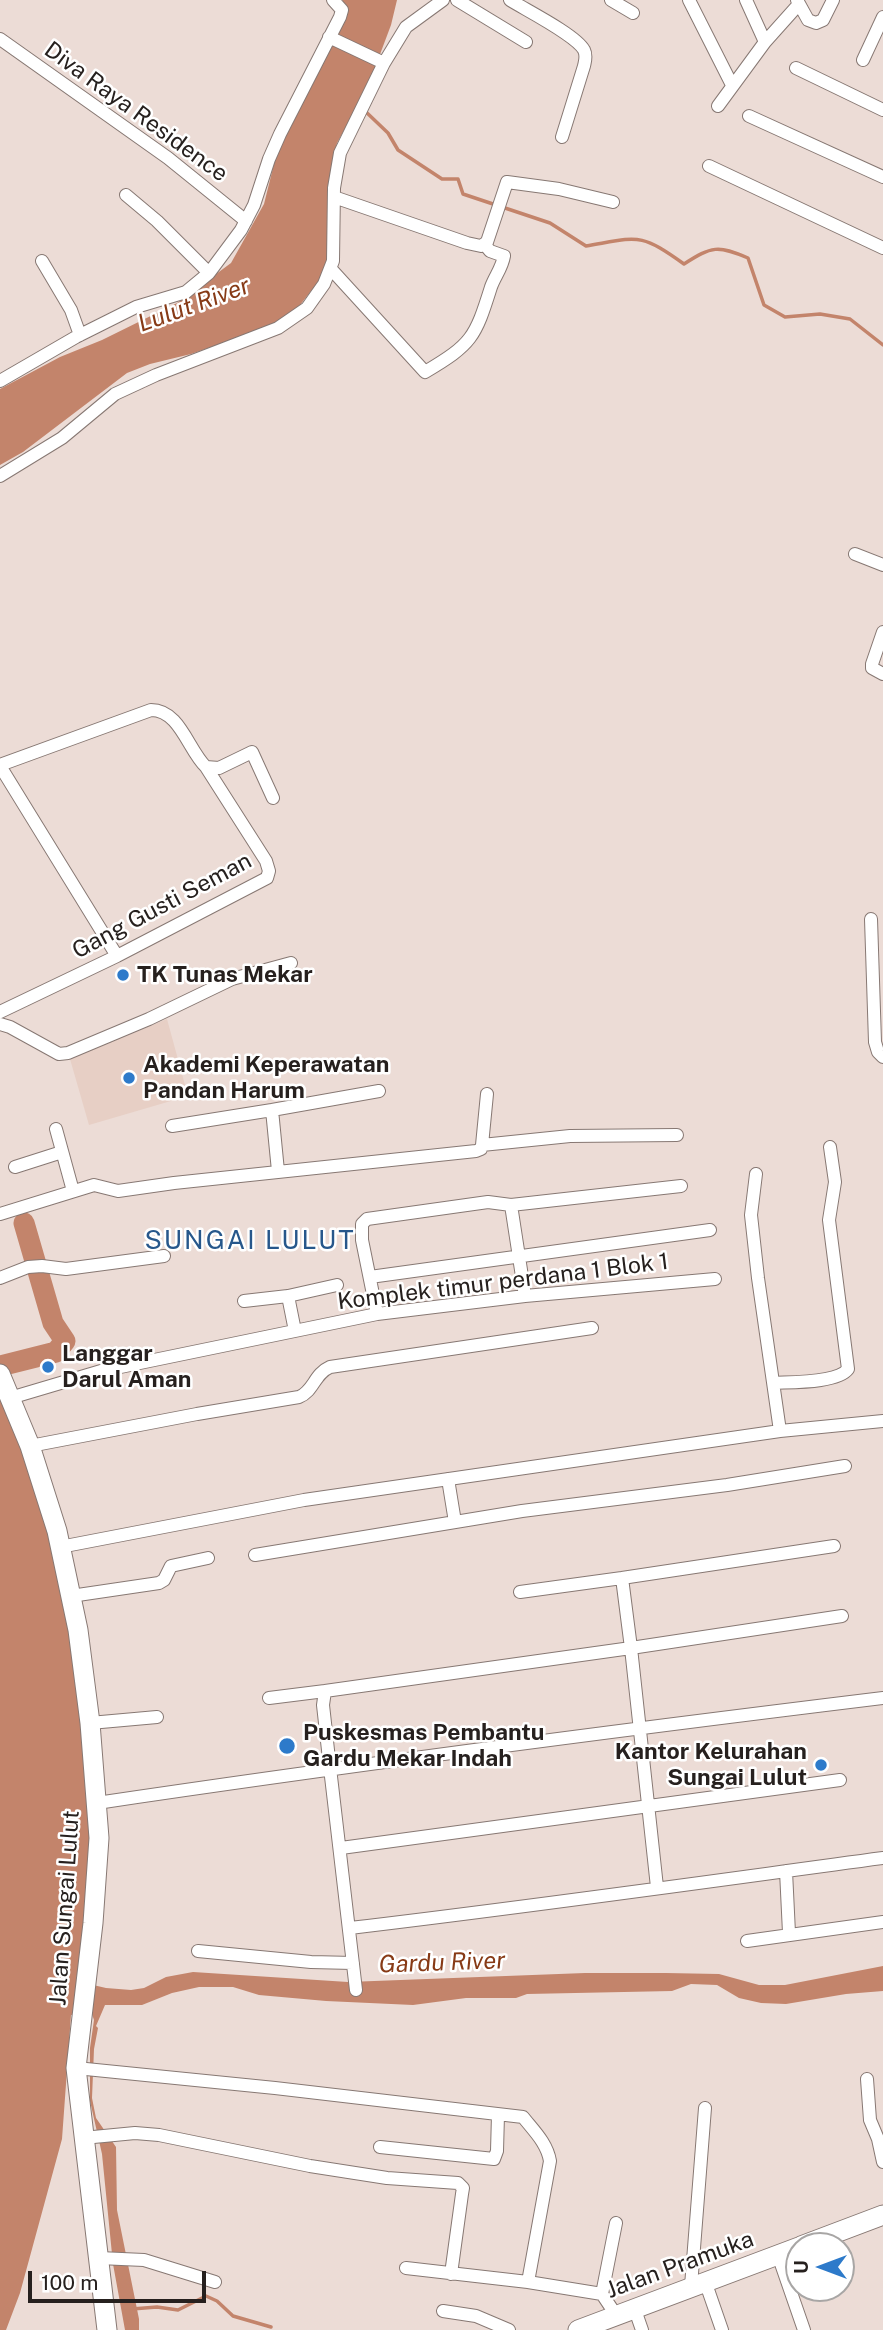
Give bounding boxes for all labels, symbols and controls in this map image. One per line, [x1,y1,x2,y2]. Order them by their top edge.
street label: Diva Raya Residence [39,36,233,188]
water label: Lulut River [134,271,254,339]
street label: Gang Gusti Seman [68,847,256,965]
place label: TK Tunas Mekar [137,961,313,989]
marker: TK Tunas Mekar [115,967,131,983]
place label: Akademi Keperawatan Pandan Harum [143,1051,389,1105]
marker: Akademi Keperawatan Pandan Harum [121,1070,137,1086]
district label: SUNGAI LULUT [146,1225,354,1257]
street label: Komplek timur perdana 1 Blok 1 [336,1248,670,1316]
place label: Langgar Darul Aman [62,1340,191,1394]
marker: Langgar Darul Aman [40,1359,56,1375]
place label: Puskesmas Pembantu Gardu Mekar Indah [303,1719,544,1773]
marker: Puskesmas Pembantu Gardu Mekar Indah [277,1736,297,1756]
place label: Kantor Kelurahan Sungai Lulut [615,1738,807,1792]
marker: Kantor Kelurahan Sungai Lulut [813,1757,829,1773]
street label: Jalan Sungai Lulut [44,1809,86,2007]
water label: Gardu River [378,1946,506,1980]
street label: Jalan Pramuka [603,2226,757,2304]
north arrow [785,2232,855,2302]
scale bar [32,2256,210,2300]
text: U [790,2260,812,2274]
text: 100 m [41,2270,98,2295]

